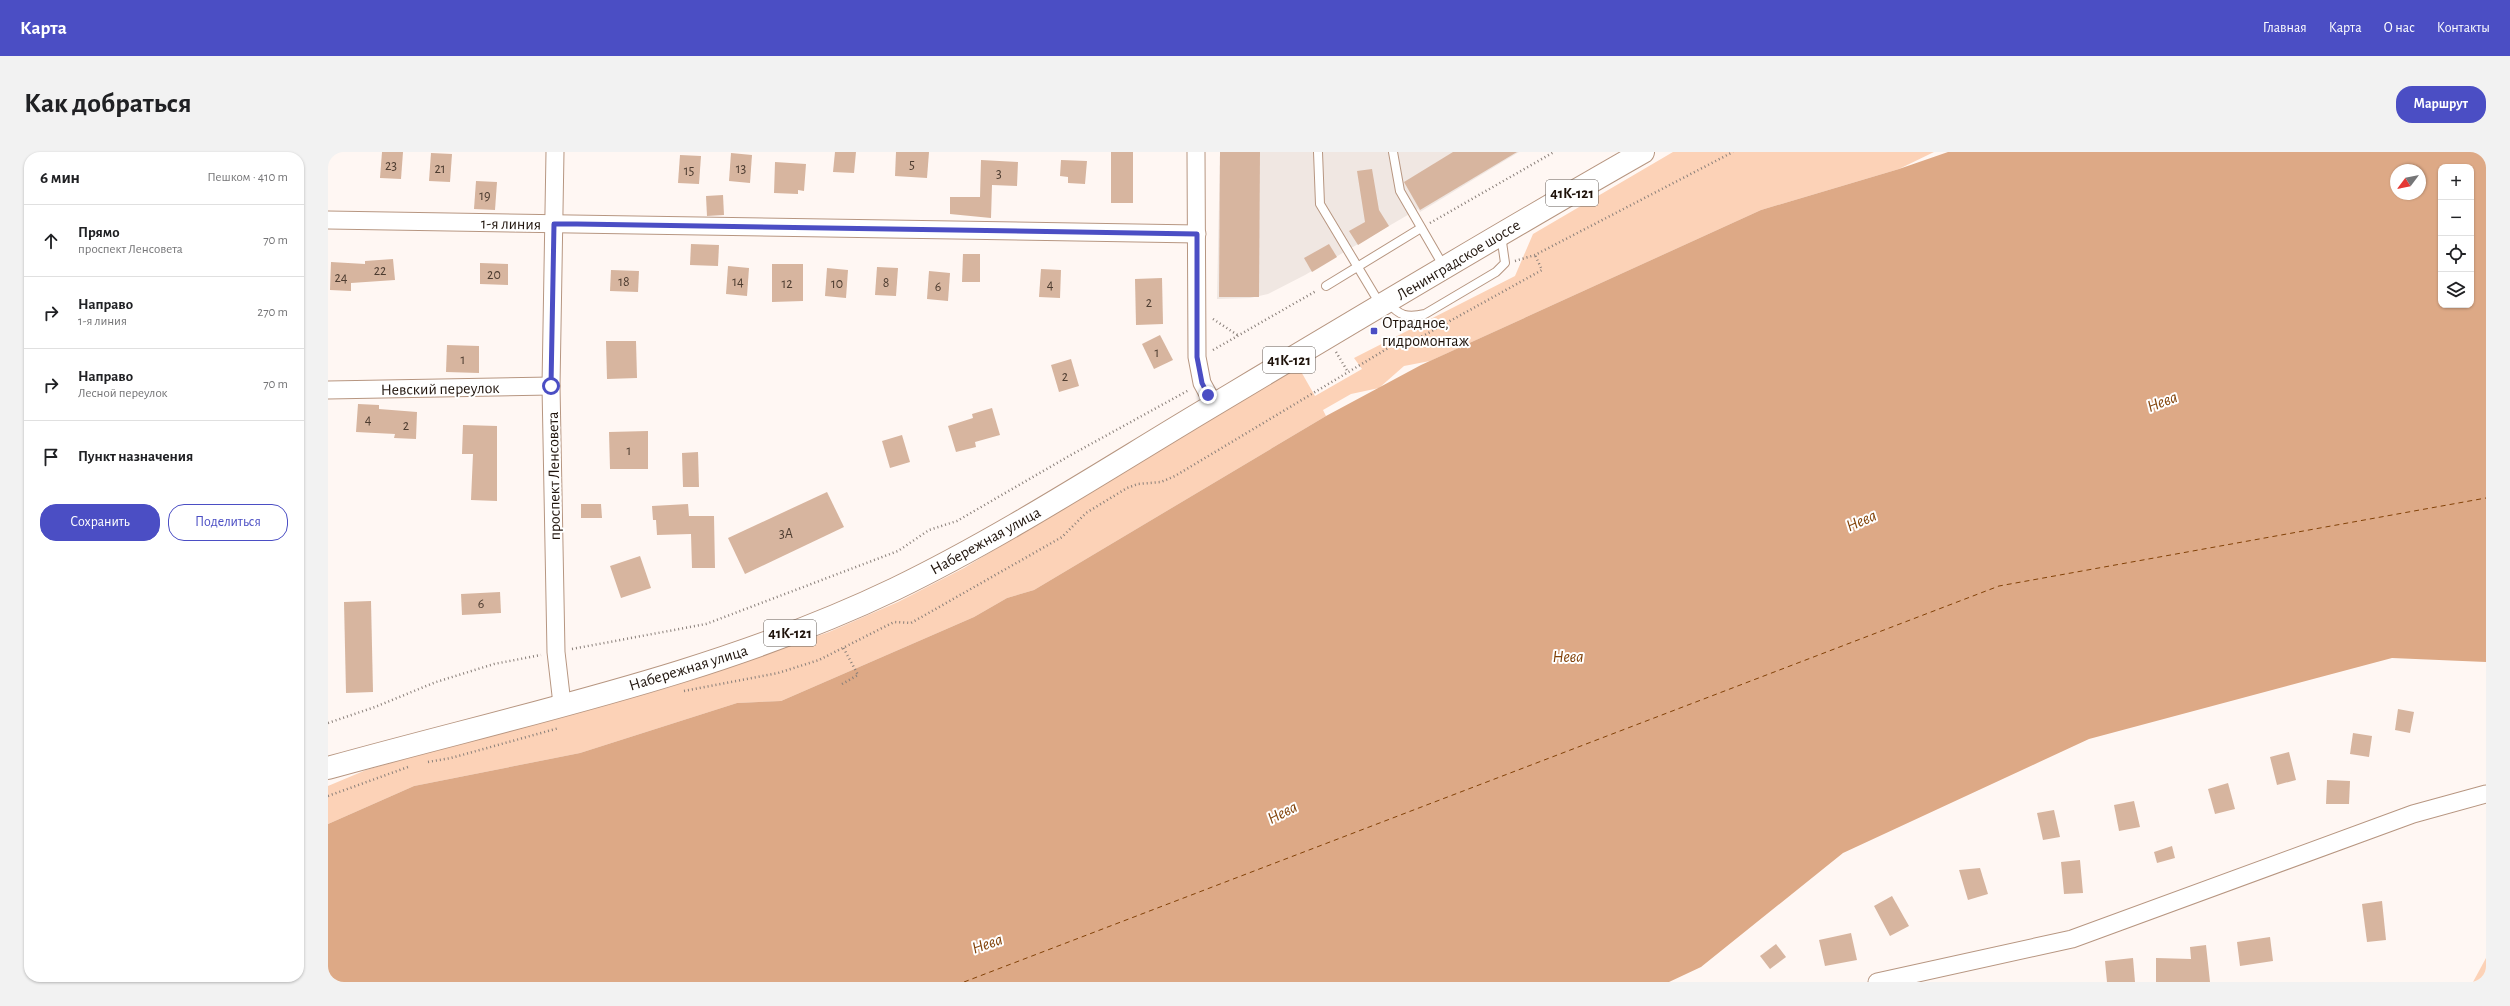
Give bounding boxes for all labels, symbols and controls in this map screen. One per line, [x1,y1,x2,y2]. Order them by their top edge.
text: Карта [20,19,67,38]
text: Главная [2263,21,2307,35]
text: Карта [2329,21,2362,35]
text: О нас [2384,21,2415,35]
text: Контакты [2437,21,2490,35]
button: Маршрут [2396,86,2486,123]
text: Как добраться [24,90,192,118]
house number: 5 [909,158,915,172]
house number: 23 [385,159,397,173]
house number: 21 [434,162,446,176]
house number: 13 [736,162,747,176]
house number: 15 [684,164,694,178]
north arrow [2390,164,2426,200]
map controls [2438,164,2474,308]
button: + [2438,164,2474,200]
house number: 3 [996,167,1002,181]
text: 6 мин [40,169,80,186]
text: Пешком · 410 m [207,171,288,184]
road number: 41К-121 [1546,180,1598,206]
house number: 19 [479,189,491,203]
button: − [2438,200,2474,236]
street label: 1-я линия [481,215,541,233]
street label: Ленинградское шоссе [1394,217,1523,303]
text: Прямо [78,225,120,240]
icon: ahead [40,230,62,252]
text: 70 m [263,234,288,247]
button: locate [2438,236,2474,272]
text: проспект Ленсовета [78,243,183,256]
house number: 22 [374,264,386,278]
house number: 20 [487,268,501,282]
house number: 24 [334,271,348,285]
button: layers [2438,272,2474,308]
house number: 18 [618,275,630,289]
house number: 14 [732,275,744,289]
house number: 8 [883,276,889,290]
house number: 12 [781,277,793,291]
house number: 10 [831,277,843,291]
house number: 4 [1047,278,1054,292]
house number: 6 [935,280,941,294]
house number: 2 [1146,296,1152,310]
text: Направо [78,297,133,312]
icon: right [40,302,62,324]
text: 270 m [257,306,288,319]
text: 1-я линия [78,315,127,328]
place label: Отрадное, гидромонтаж [1382,315,1470,349]
marker: Отрадное, гидромонтаж [1369,326,1379,336]
house number: 1 [1155,346,1159,360]
road number: 41К-121 [1263,347,1315,373]
house number: 1 [461,353,465,367]
text: Направо [78,369,133,384]
house number: 2 [1062,370,1068,384]
icon: right [40,374,62,396]
route start [542,377,560,395]
text: 70 m [263,378,288,391]
street label: Невский переулок [380,380,500,399]
route end [1199,386,1217,404]
text: Лесной переулок [78,387,168,400]
water label: Нева [2145,388,2180,415]
street label: проспект Ленсовета [545,411,563,541]
house number: 4 [365,413,372,427]
house number: 2 [403,419,409,433]
house number: 1 [627,444,631,458]
icon: arrive [40,446,62,468]
text: Пункт назначения [78,449,193,464]
button: Сохранить [40,504,160,541]
button: Поделиться [168,504,288,541]
street label: Набережная улица [928,504,1044,579]
water label: Нева [1844,506,1879,535]
house number: 3А [779,527,793,541]
house number: 6 [478,597,484,611]
road number: 41К-121 [764,620,816,646]
street label: Набережная улица [627,642,750,695]
water label: Нева [1553,648,1583,665]
water label: Нева [1265,798,1300,827]
water label: Нева [970,930,1005,957]

